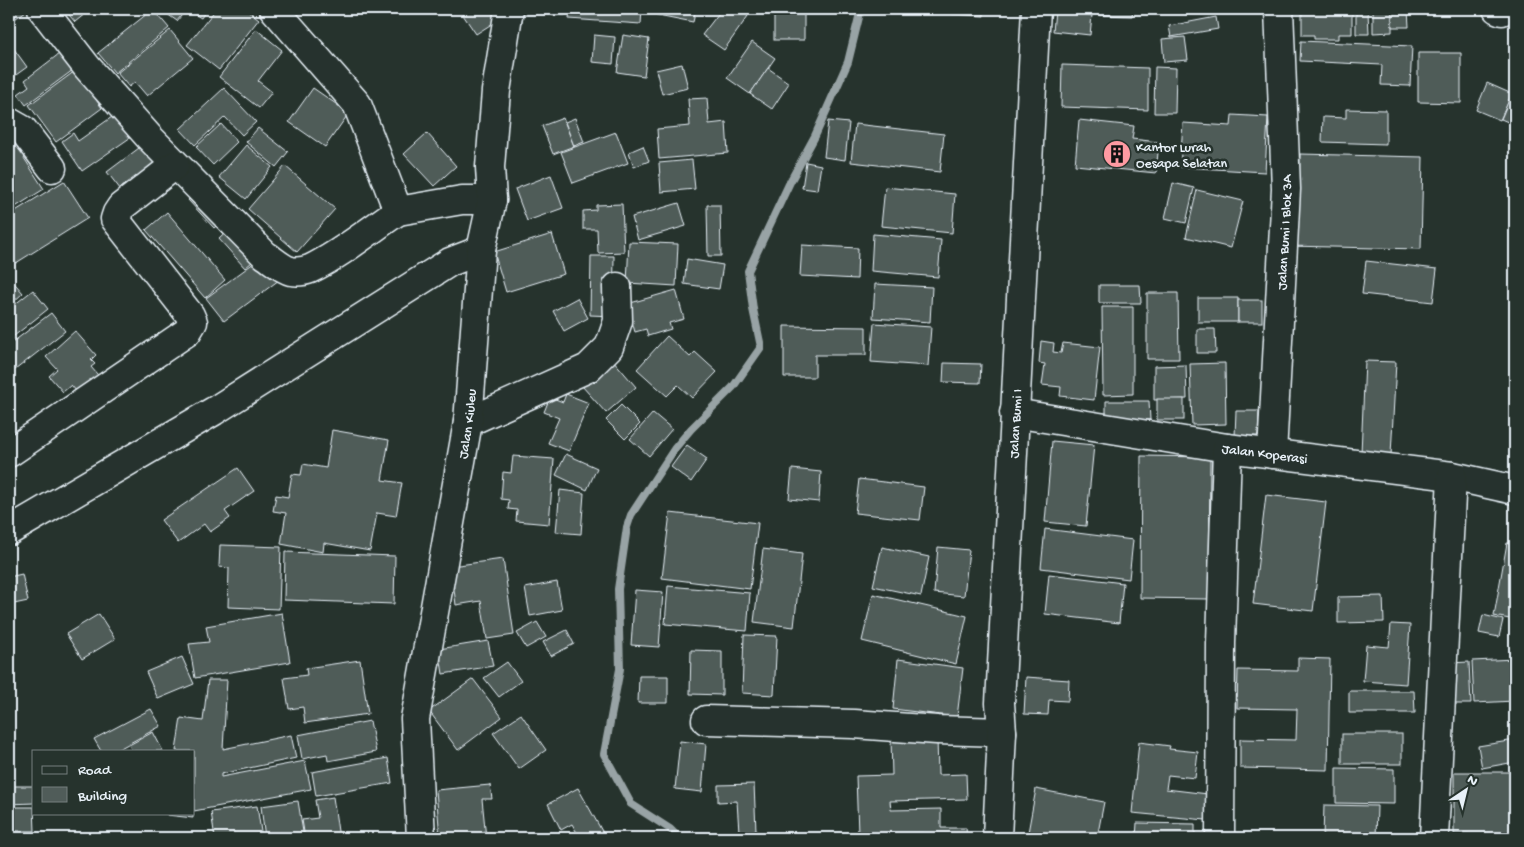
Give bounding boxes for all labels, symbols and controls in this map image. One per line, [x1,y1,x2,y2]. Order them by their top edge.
building icon: Kantor Lurah Oesapa Selatan [1102,139,1132,169]
place label: Kantor Lurah Oesapa Selatan [1136,140,1228,173]
street label: Jalan Bumi I Blok 3A [1275,173,1297,291]
street label: Jalan Kiuleu [456,388,482,460]
street label: Jalan Bumi I [1007,389,1027,459]
street label: Jalan Koperasi [1220,441,1308,469]
legend [32,750,195,814]
text: Road [78,762,112,780]
north arrow [1442,764,1492,814]
text: N [1463,772,1481,791]
text: Building [77,788,127,806]

